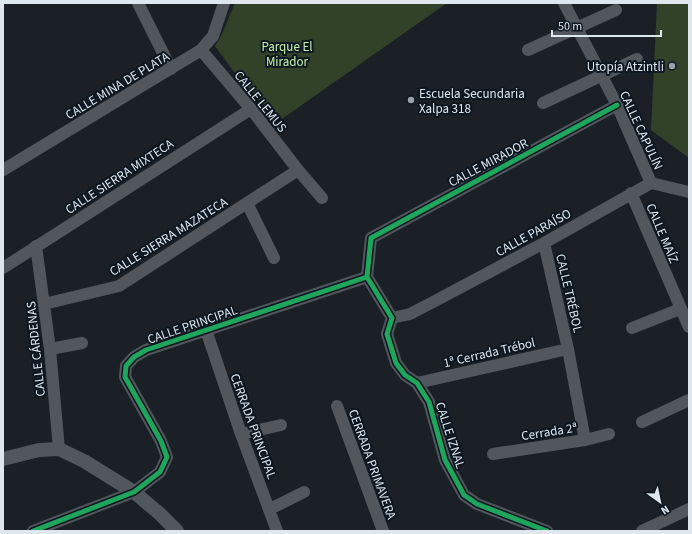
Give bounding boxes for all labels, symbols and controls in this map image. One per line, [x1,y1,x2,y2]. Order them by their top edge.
scale bar [552,12,661,38]
text: 50 m [558,18,582,35]
park label: Parque El Mirador [261,38,313,71]
street label: CALLE MINA DE PLATA [62,47,174,124]
place label: Utopía Atzintli [587,58,664,76]
marker: Utopía Atzintli [667,61,677,71]
street label: CALLE LEMUS [230,67,291,136]
place label: Escuela Secundaria Xalpa 318 [419,85,525,118]
street label: CALLE CAPULÍN [615,88,667,173]
marker: Escuela Secundaria Xalpa 318 [406,95,416,105]
street label: CALLE MIRADOR [445,134,532,191]
street label: CALLE SIERRA MIXTECA [62,135,178,219]
street label: CALLE SIERRA MAZATECA [106,193,232,281]
street label: CALLE MAÍZ [641,201,683,266]
street label: CALLE PARAÍSO [492,205,574,261]
street label: CALLE TRÉBOL [551,252,587,334]
street label: CALLE CÁRDENAS [22,300,50,397]
street label: CALLE PRINCIPAL [145,301,240,349]
street label: 1ª Cerrada Trébol [442,334,537,372]
street label: CERRADA PRINCIPAL [226,371,281,482]
street label: CALLE IZNAL [431,400,469,471]
street label: CERRADA PRIMAVERA [344,407,401,523]
street label: Cerrada 2ª [520,419,578,445]
north arrow [640,482,680,522]
text: N [658,502,672,518]

